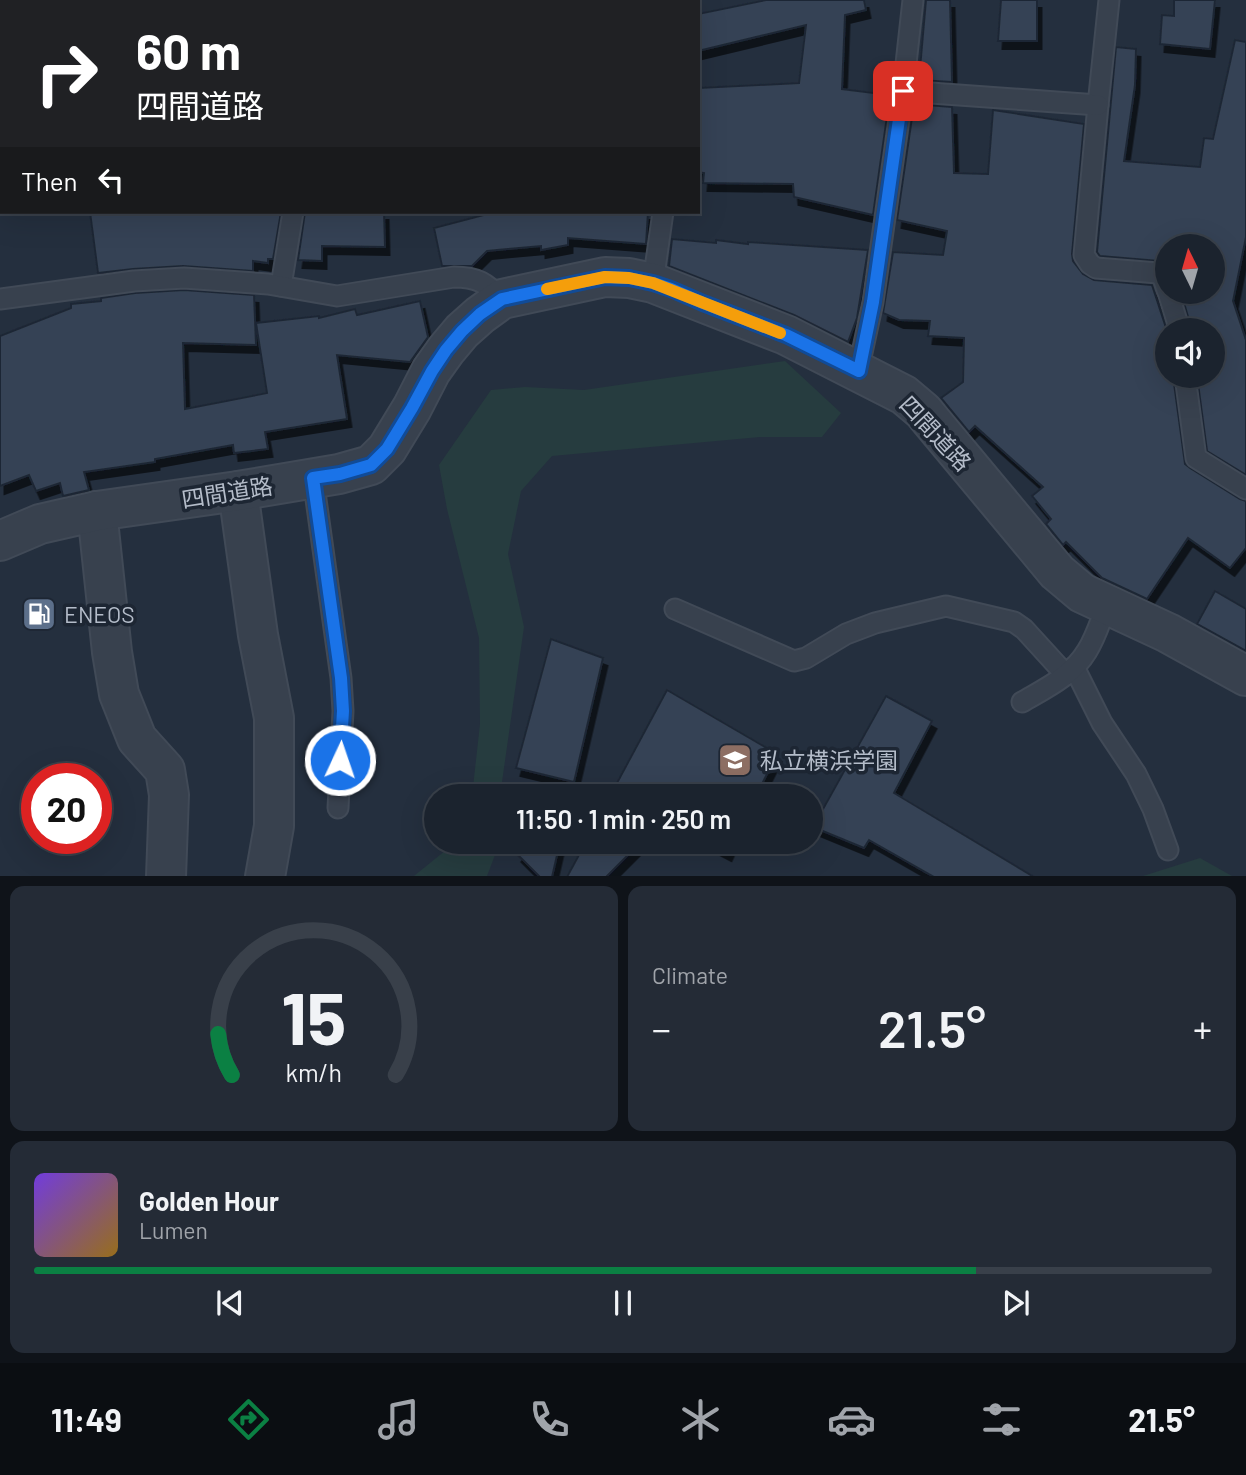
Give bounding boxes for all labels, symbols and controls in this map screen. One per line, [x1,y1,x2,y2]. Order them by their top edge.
text: 60 m [136,21,241,80]
icon: right [21,28,112,119]
pin [873,61,933,121]
icon: arrive [884,72,922,110]
text: 四間道路 [136,86,264,124]
icon: left [92,161,130,199]
text: Then [21,165,78,196]
north arrow [1155,234,1225,304]
map controls [1155,234,1225,388]
button: sound [1155,318,1225,388]
street label: 四間道路 [894,390,978,476]
street label: 四間道路 [179,471,275,513]
fuel station icon: ENEOS [20,595,58,633]
place label: ENEOS [64,600,135,628]
position arrow [303,723,377,797]
school or university icon: 私立横浜学園 [716,741,754,779]
place label: 私立横浜学園 [760,746,898,774]
speed limit sign: 20 [21,763,112,854]
text: 11:50 · 1 min · 250 m [516,803,731,834]
text: Climate [652,961,728,989]
text: 15 [281,972,347,1060]
text: 21.5° [878,996,986,1058]
text: − [652,1005,671,1051]
text: + [1193,1005,1212,1051]
text: km/h [286,1056,342,1086]
text: Golden Hour [139,1185,279,1216]
text: Lumen [139,1216,208,1244]
icon: previous [211,1284,249,1322]
icon: pause [604,1284,642,1322]
icon: next [997,1284,1035,1322]
icon: directions [224,1395,273,1444]
icon: music [374,1395,423,1444]
icon: phone [525,1395,574,1444]
icon: climate [676,1395,725,1444]
icon: car [827,1395,876,1444]
icon: filters [977,1395,1026,1444]
text: 11:49 [51,1400,122,1438]
text: 21.5° [1128,1400,1195,1438]

